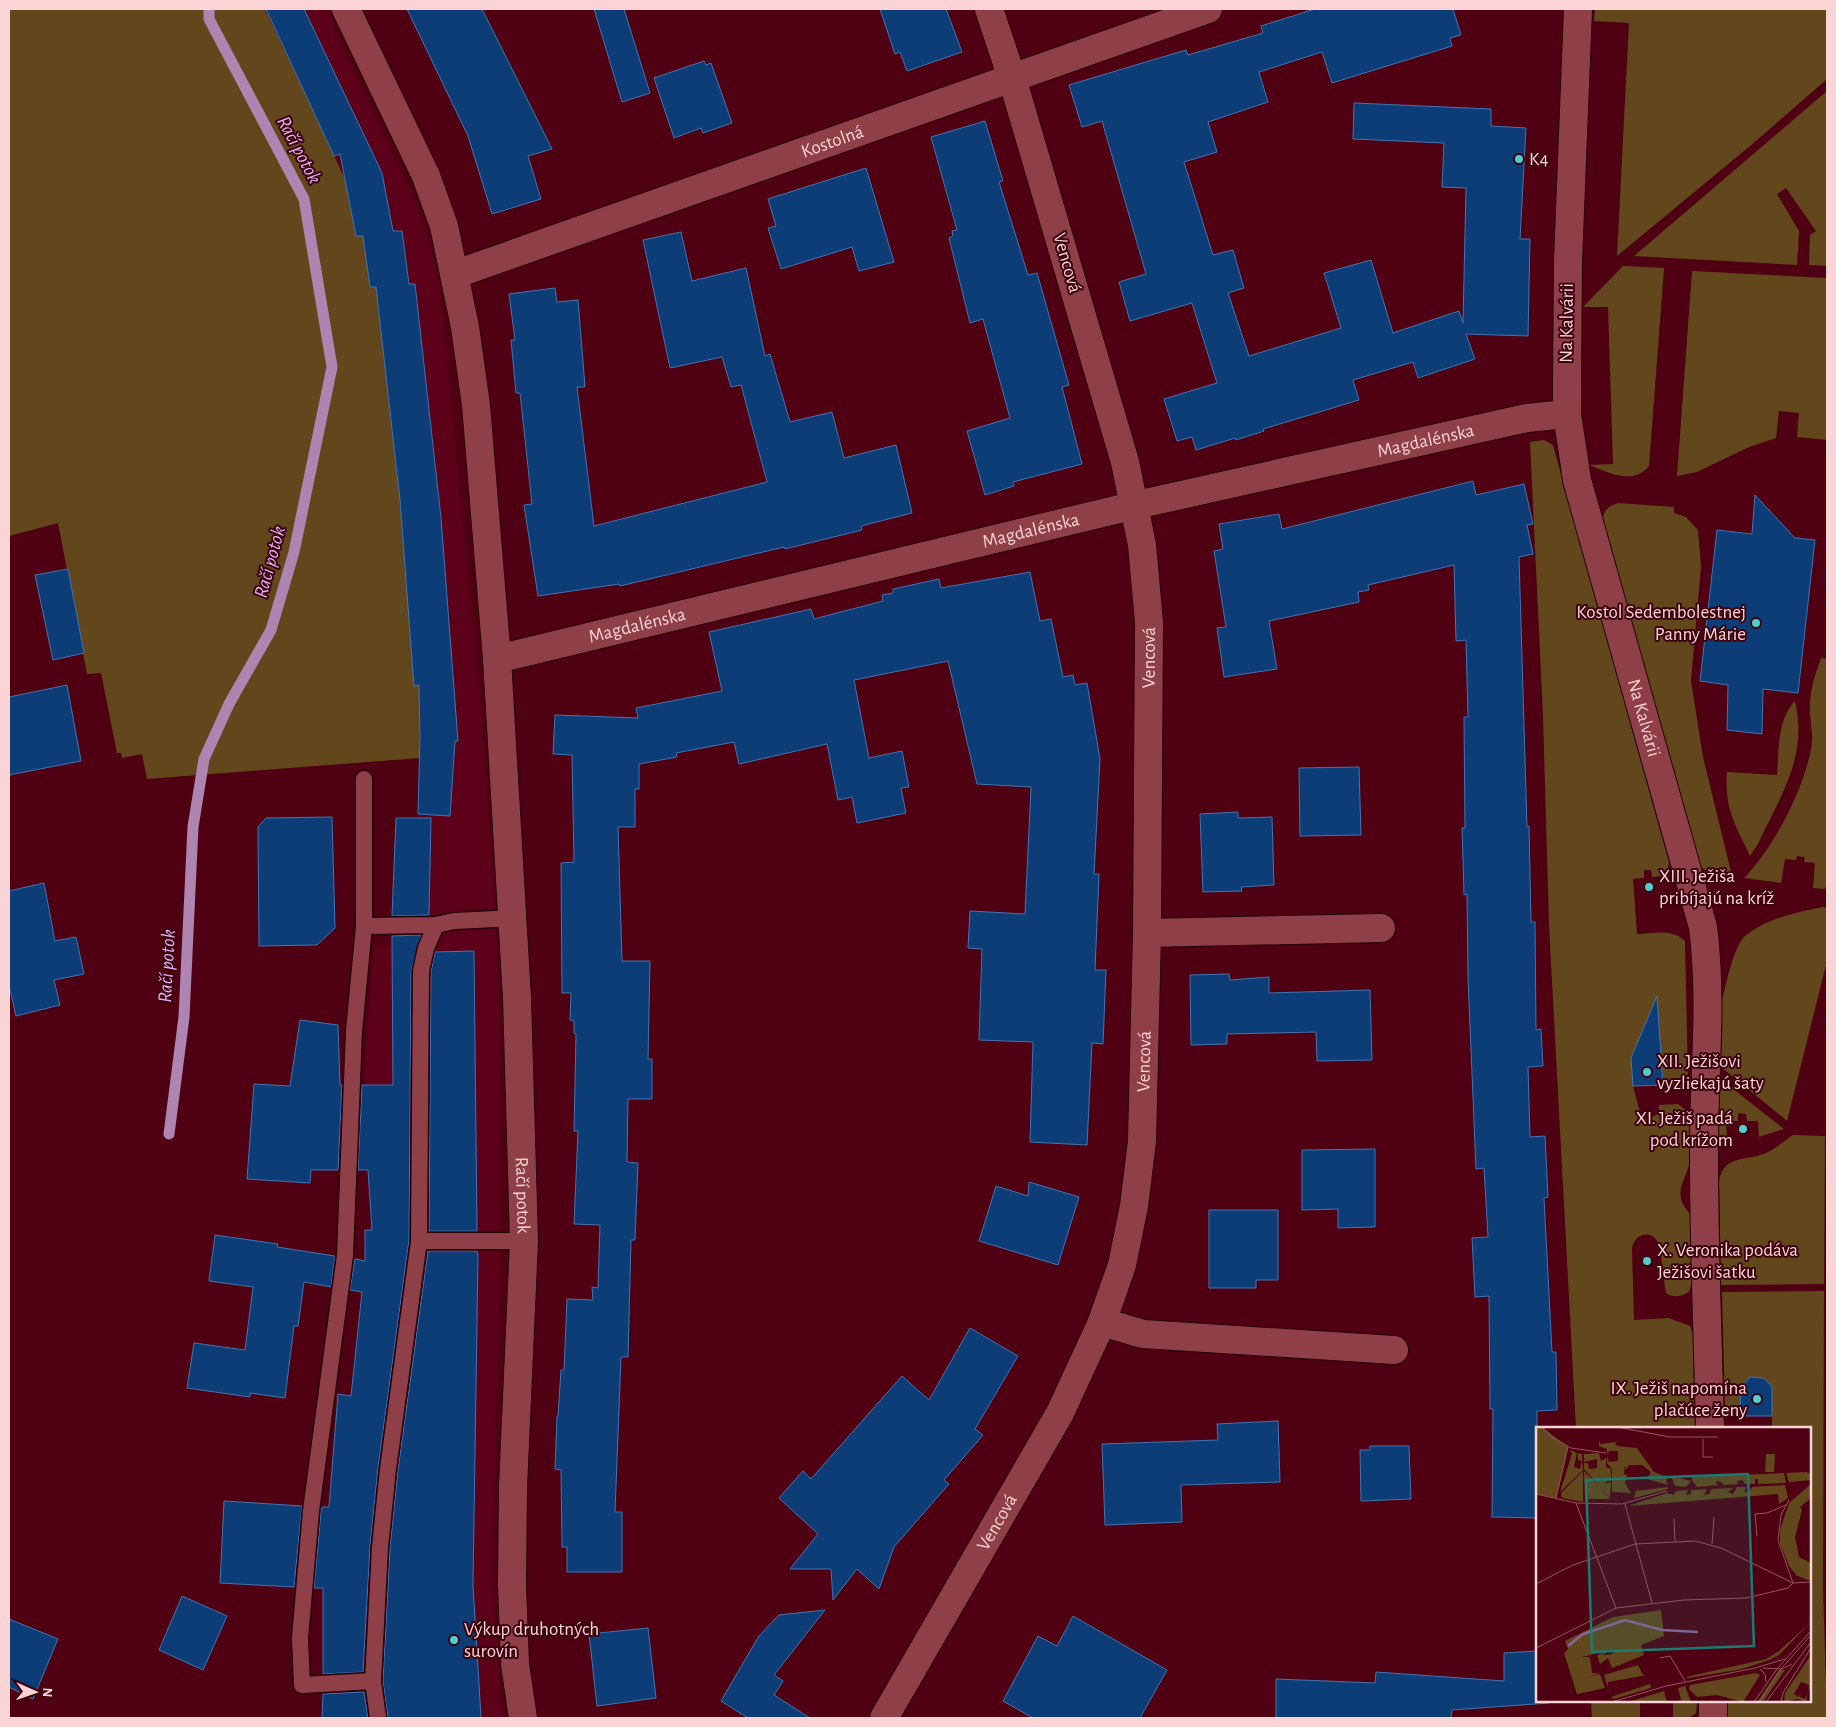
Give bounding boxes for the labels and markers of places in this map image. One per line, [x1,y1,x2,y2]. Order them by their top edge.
place label: K4 [1529,150,1549,169]
marker: K4 [1513,153,1525,165]
place label: Kostol Sedembolestnej Panny Márie [1576,603,1746,644]
marker: Kostol Sedembolestnej Panny Márie [1750,617,1762,629]
place label: XIII. Ježiša pribíjajú na kríž [1659,867,1774,908]
marker: XIII. Ježiša pribíjajú na kríž [1643,881,1655,893]
place label: XII. Ježišovi vyzliekajú šaty [1657,1052,1764,1093]
marker: XII. Ježišovi vyzliekajú šaty [1641,1066,1653,1078]
place label: XI. Ježiš padá pod krížom [1636,1109,1733,1150]
marker: XI. Ježiš padá pod krížom [1737,1123,1749,1135]
place label: X. Veronika podáva Ježišovi šatku [1657,1241,1798,1282]
marker: X. Veronika podáva Ježišovi šatku [1641,1255,1653,1267]
place label: IX. Ježiš napomína plačúce ženy [1611,1379,1747,1420]
marker: IX. Ježiš napomína plačúce ženy [1751,1393,1763,1405]
place label: Výkup druhotných surovín [464,1620,599,1661]
marker: Výkup druhotných surovín [448,1634,460,1646]

